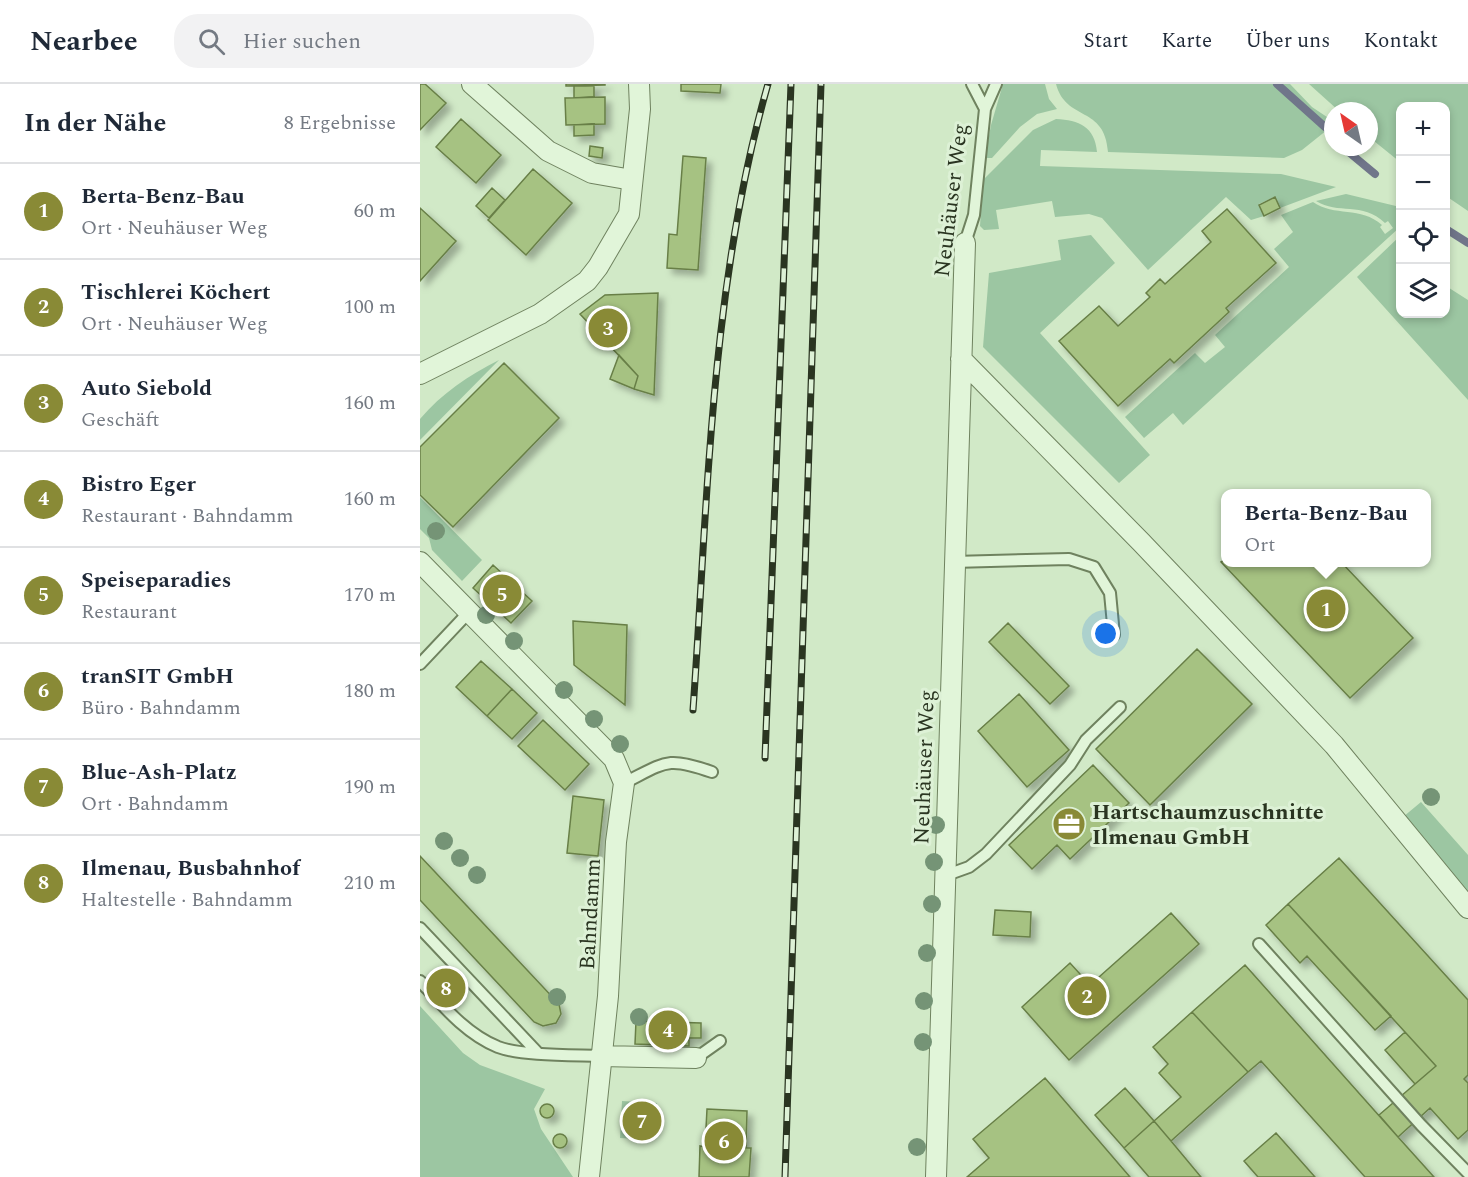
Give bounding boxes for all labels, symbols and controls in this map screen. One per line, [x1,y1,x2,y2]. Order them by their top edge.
search box [174,14,594,68]
text: Nearbee [30,20,138,63]
icon: search [195,25,228,58]
text: Hier suchen [243,25,361,58]
text: Start [1083,25,1128,57]
text: Karte [1161,25,1212,57]
text: Über uns [1245,25,1330,57]
text: Kontakt [1363,25,1438,57]
north arrow [1324,102,1378,156]
map controls [1396,102,1450,318]
button: + [1396,102,1450,156]
text: In der Nähe [24,103,166,143]
text: 8 Ergebnisse [284,108,396,138]
street label: Neuhäuser Weg [926,121,977,279]
button: − [1396,156,1450,210]
text: Berta-Benz-Bau [81,180,245,213]
text: 1 [38,196,49,226]
text: 60 m [354,196,396,226]
button: locate [1396,210,1450,264]
text: Ort · Neuhäuser Weg [81,213,268,243]
button: layers [1396,264,1450,318]
text: Tischlerei Köchert [81,276,270,309]
text: 2 [38,292,49,322]
text: 100 m [344,292,396,322]
pin: 3 [588,306,627,350]
text: Ort · Neuhäuser Weg [81,309,268,339]
text: Auto Siebold [81,372,212,405]
text: 3 [38,388,49,418]
text: 160 m [344,388,396,418]
text: Geschäft [81,405,159,435]
text: Bistro Eger [81,468,196,501]
text: 4 [38,484,49,514]
text: 160 m [344,484,396,514]
popup [1221,489,1431,567]
text: Berta-Benz-Bau [1244,497,1408,530]
text: Restaurant · Bahndamm [81,501,294,531]
text: Ort [1244,530,1275,560]
text: Speiseparadies [81,564,231,597]
pin: 5 [482,572,521,616]
text: 5 [38,580,49,610]
text: 170 m [344,580,396,610]
pin: 1 [1306,586,1346,632]
text: Restaurant [81,597,177,627]
your location [1091,619,1120,648]
text: tranSIT GmbH [81,660,234,693]
text: 6 [38,676,49,706]
text: 180 m [344,676,396,706]
street label: Neuhäuser Weg [905,689,944,845]
text: Büro · Bahndamm [81,693,241,723]
text: Blue-Ash-Platz [81,756,237,789]
text: 7 [38,772,49,802]
text: 190 m [344,772,396,802]
text: Ort · Bahndamm [81,789,229,819]
place label: Hartschaumzuschnitte Ilmenau GmbH [1092,796,1324,854]
office icon: Hartschaumzuschnitte Ilmenau GmbH [1051,806,1087,842]
text: Ilmenau, Busbahnhof [81,852,300,885]
street label: Bahndamm [571,857,610,971]
text: 8 [38,868,49,898]
text: 210 m [344,868,396,898]
text: Haltestelle · Bahndamm [81,885,293,915]
pin: 8 [426,966,466,1010]
pin: 2 [1068,974,1106,1018]
pin: 4 [648,1008,688,1052]
pin: 7 [622,1098,662,1144]
pin: 6 [704,1118,744,1164]

